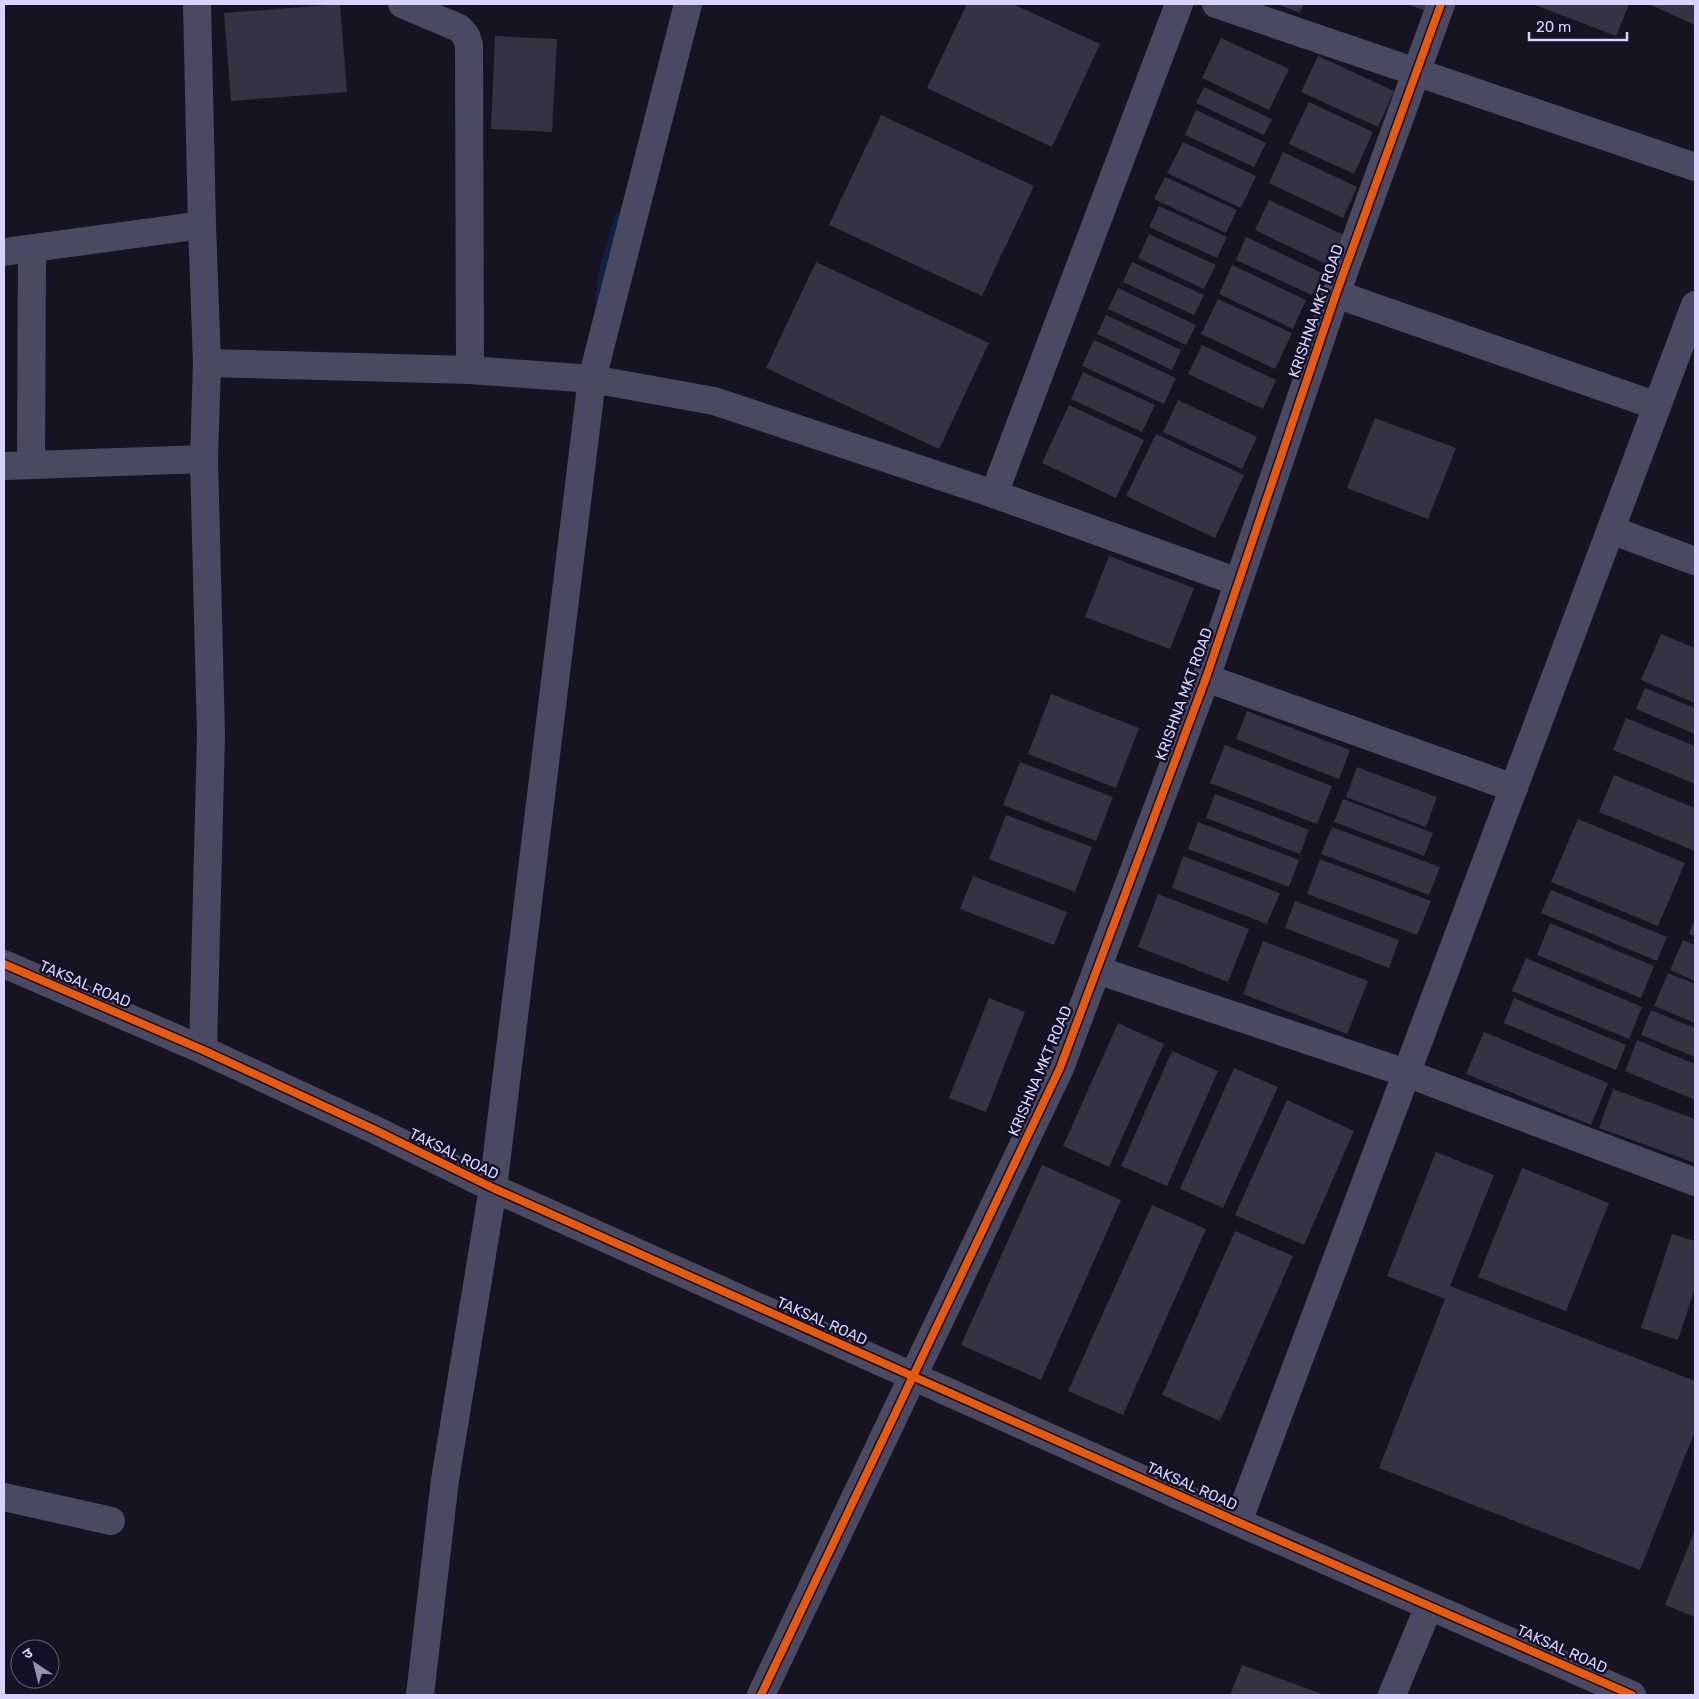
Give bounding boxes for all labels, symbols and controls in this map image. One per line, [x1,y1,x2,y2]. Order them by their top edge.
scale bar [1529,10,1626,42]
text: 20 m [1536,18,1571,36]
street label: KRISHNA MKT ROAD [1285,242,1347,380]
street label: KRISHNA MKT ROAD [1152,625,1216,763]
street label: TAKSAL ROAD [37,957,133,1011]
street label: KRISHNA MKT ROAD [1004,1003,1076,1139]
street label: TAKSAL ROAD [406,1125,502,1183]
street label: TAKSAL ROAD [774,1293,870,1349]
street label: TAKSAL ROAD [1144,1458,1240,1514]
street label: TAKSAL ROAD [1514,1621,1610,1677]
north arrow [10,1639,60,1689]
text: उ [20,1644,37,1663]

